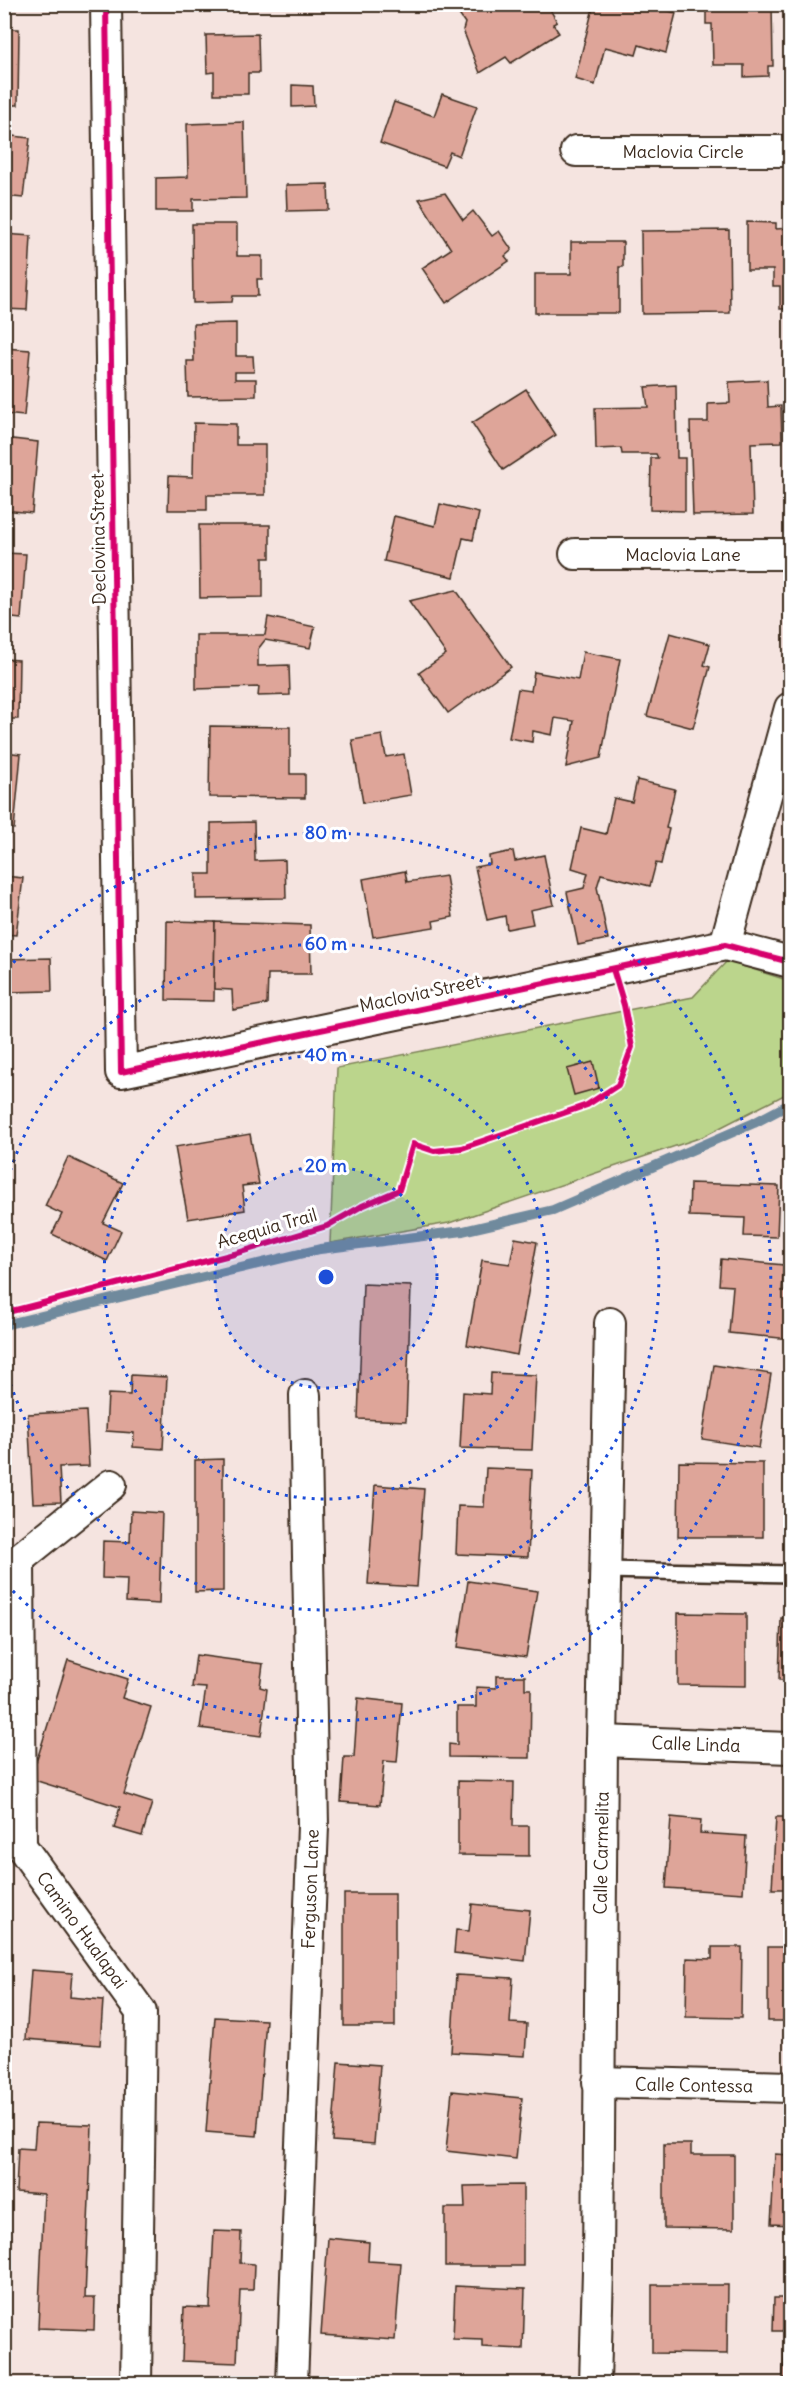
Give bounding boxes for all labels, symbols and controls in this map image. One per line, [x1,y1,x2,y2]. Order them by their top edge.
street label: Maclovia Circle [622,140,744,163]
street label: Declovina Street [85,473,111,605]
street label: Maclovia Lane [625,543,741,566]
text: 80 m [305,821,347,844]
text: 60 m [305,932,347,955]
street label: Maclovia Street [357,969,483,1017]
text: 40 m [305,1043,347,1066]
text: 20 m [305,1154,347,1177]
street label: Acequia Trail [214,1203,320,1253]
centre of rings [316,1267,336,1287]
street label: Calle Linda [651,1731,741,1757]
street label: Calle Carmelita [588,1791,614,1915]
street label: Ferguson Lane [296,1829,324,1949]
street label: Camino Hualapai [32,1867,132,1993]
street label: Calle Contessa [635,2072,753,2098]

